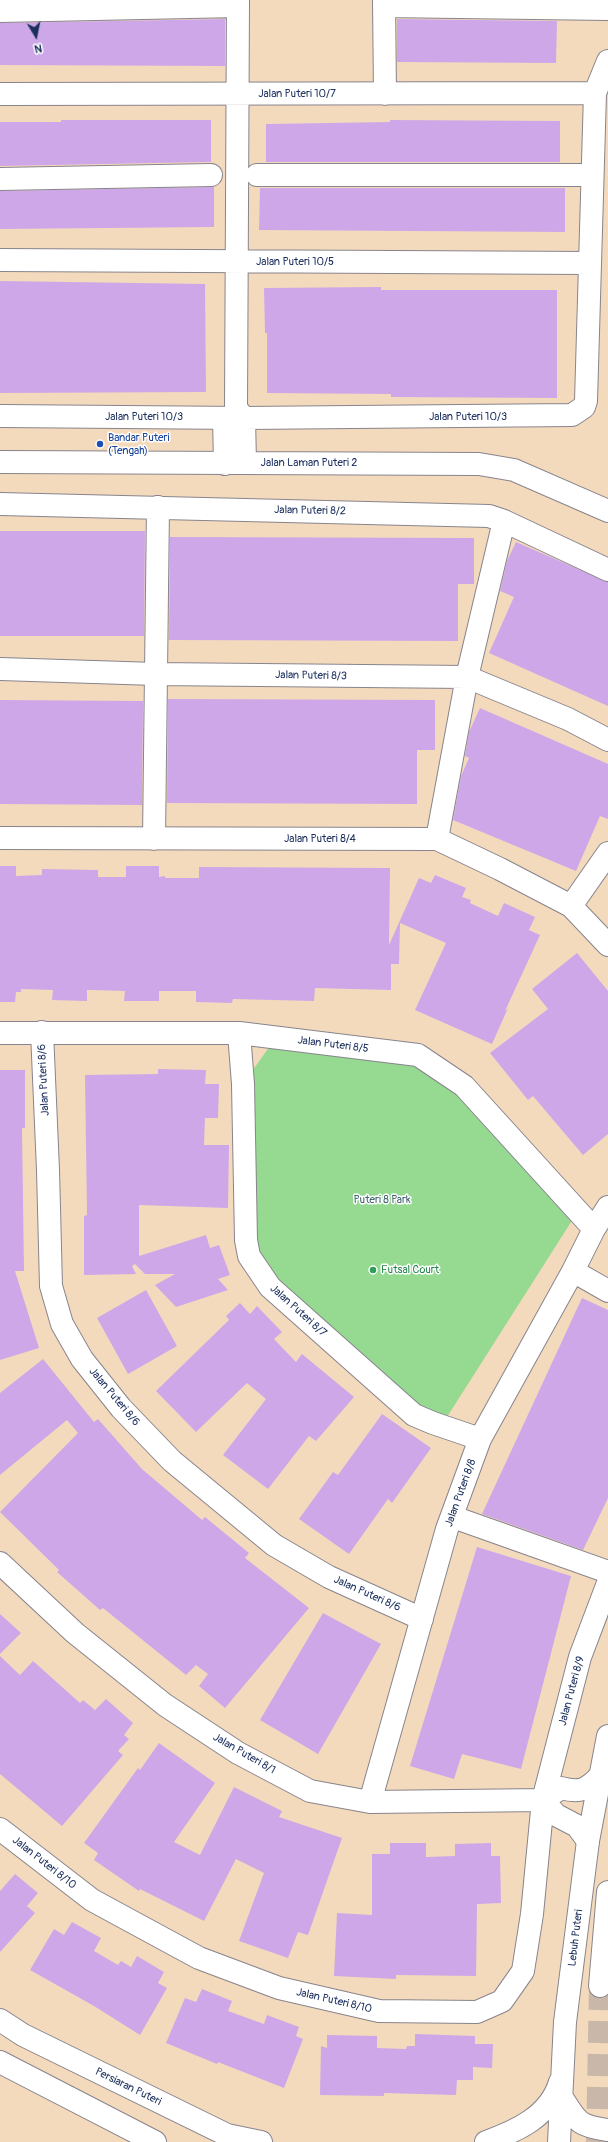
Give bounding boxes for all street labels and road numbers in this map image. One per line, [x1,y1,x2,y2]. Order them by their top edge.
street label: Jalan Puteri 10/7 [258,87,336,101]
street label: Jalan Puteri 10/5 [256,255,334,269]
street label: Jalan Puteri 10/3 [105,410,183,424]
street label: Jalan Puteri 10/3 [429,410,507,424]
street label: Jalan Laman Puteri 2 [261,456,357,470]
street label: Jalan Puteri 8/2 [274,504,346,518]
street label: Jalan Puteri 8/3 [275,669,347,683]
street label: Jalan Puteri 8/4 [284,832,356,846]
street label: Jalan Puteri 8/5 [297,1034,369,1056]
street label: Jalan Puteri 8/6 [36,1044,52,1116]
street label: Jalan Puteri 8/7 [267,1282,329,1340]
street label: Jalan Puteri 8/6 [86,1365,142,1429]
street label: Jalan Puteri 8/8 [443,1457,479,1529]
street label: Jalan Puteri 8/6 [331,1573,403,1615]
street label: Jalan Puteri 8/9 [556,1655,588,1727]
street label: Jalan Puteri 8/1 [210,1731,278,1777]
street label: Jalan Puteri 8/10 [9,1834,79,1892]
street label: Lebuh Puteri [566,1909,586,1967]
street label: Jalan Puteri 8/10 [295,1986,373,2016]
street label: Persiaran Puteri [93,2065,163,2109]

